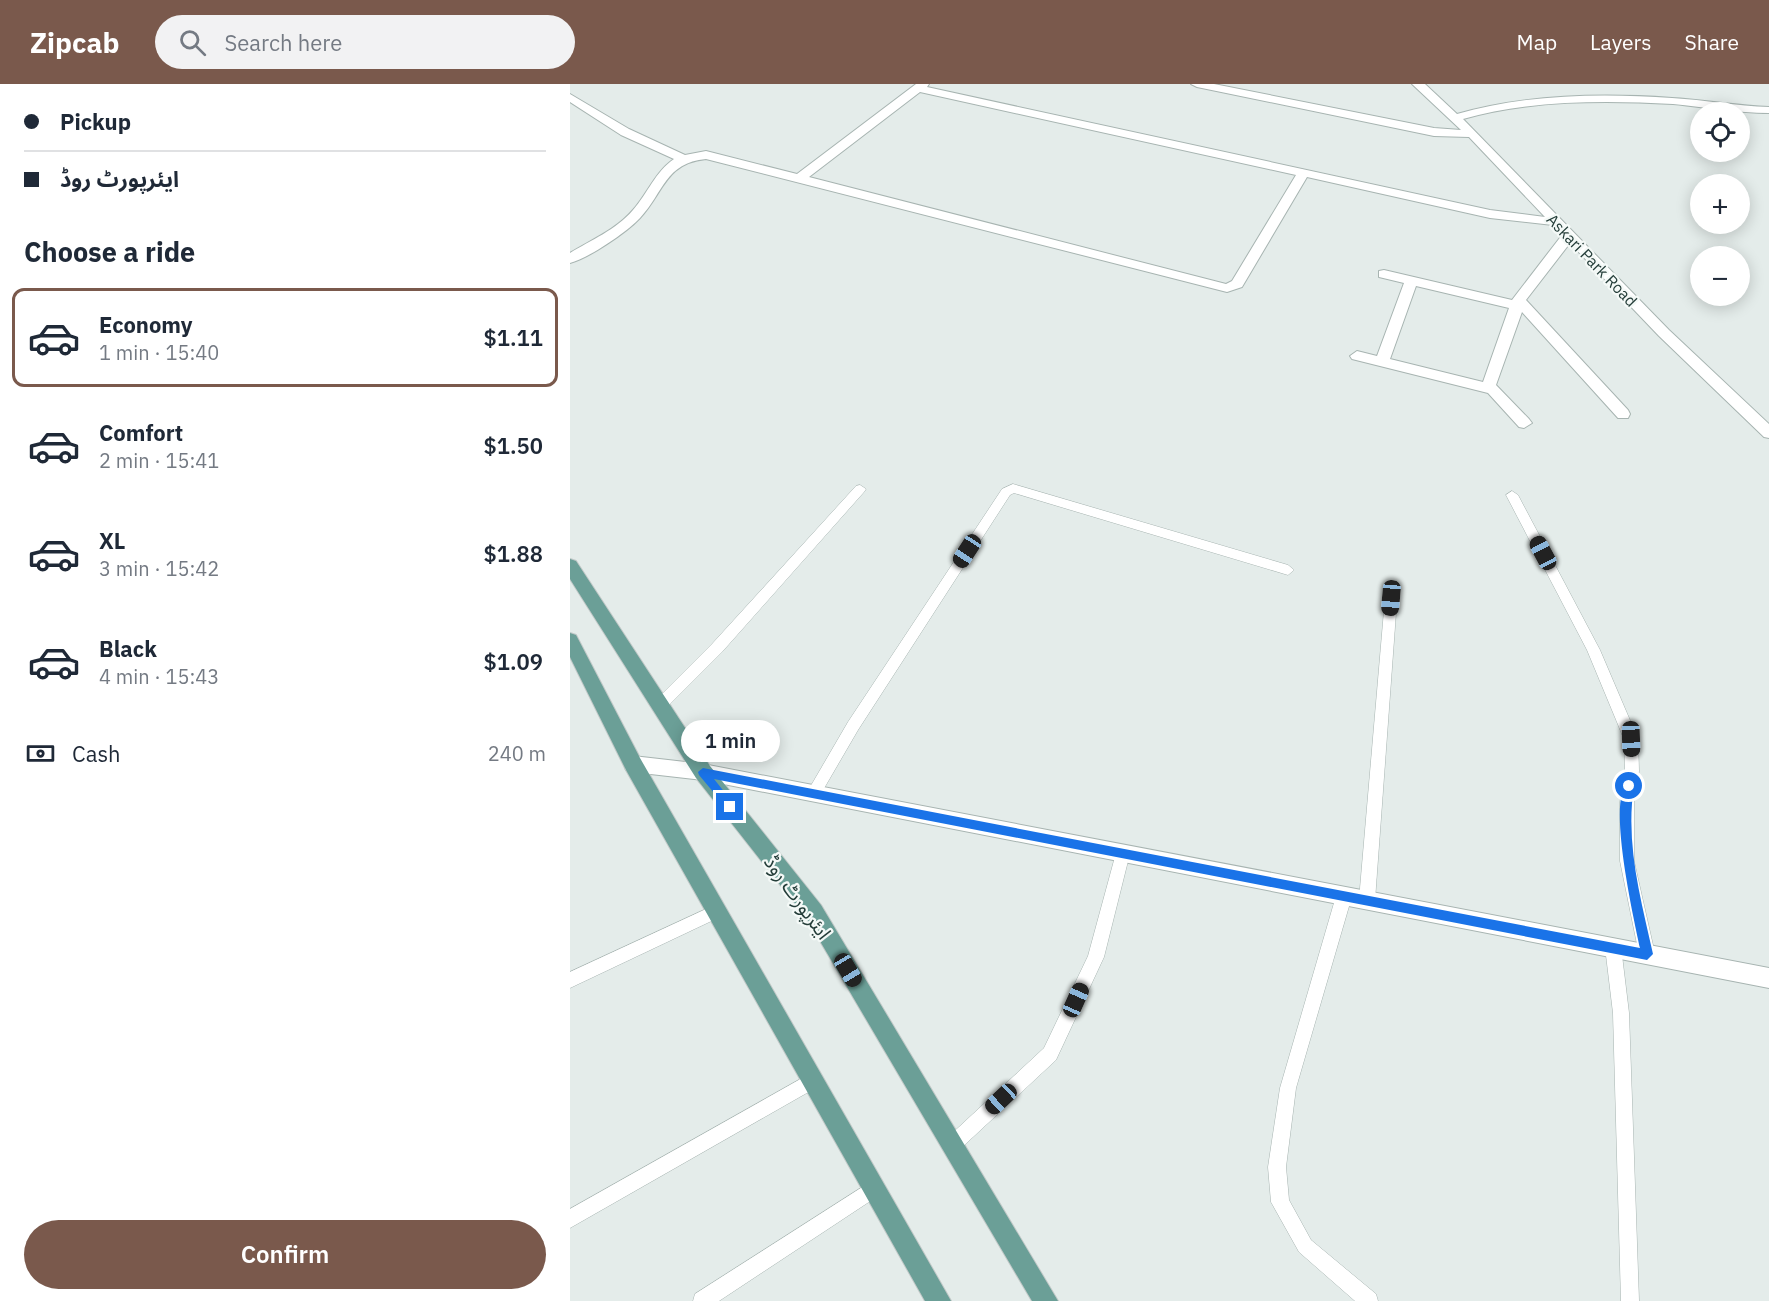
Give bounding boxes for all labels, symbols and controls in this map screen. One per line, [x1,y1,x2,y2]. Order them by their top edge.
search box [155,15,575,69]
text: Zipcab [30,24,119,61]
icon: search [176,26,209,59]
text: Search here [224,28,342,57]
text: Map [1517,28,1557,56]
text: Layers [1590,28,1652,56]
text: Share [1685,28,1739,56]
map controls [1690,102,1750,306]
button: locate [1690,102,1750,162]
text: Pickup [60,107,131,136]
text: ایئرپورٹ روڈ [60,164,179,193]
button: + [1690,174,1750,234]
street label: Askari Park Road [1543,209,1641,311]
text: Choose a ride [24,234,195,269]
button: − [1690,246,1750,306]
text: Economy [99,310,193,339]
icon: car [27,311,81,365]
text: $1.11 [484,323,543,352]
text: 1 min · 15:40 [99,339,219,366]
text: Comfort [99,418,183,447]
icon: car [27,419,81,473]
text: $1.50 [484,431,543,460]
text: 2 min · 15:41 [99,447,219,474]
text: XL [99,526,125,555]
icon: car [27,527,81,581]
car [950,531,984,571]
car [1527,533,1559,573]
text: $1.88 [484,539,543,568]
text: 3 min · 15:42 [99,555,219,582]
car [1380,579,1402,617]
text: Black [99,634,157,663]
icon: car [27,635,81,689]
text: $1.09 [484,647,543,676]
text: 4 min · 15:43 [99,663,219,690]
callout: 1 min [680,720,780,762]
car [1621,721,1641,757]
text: 1 min [705,727,756,754]
icon: cash [24,737,57,770]
text: Cash [72,739,121,768]
text: 240 m [488,740,546,767]
route start [1615,772,1642,799]
route end [716,793,743,820]
street label: ایئرپورٹ روڈ [758,849,838,945]
car [831,950,865,990]
car [1060,980,1092,1020]
car [982,1080,1020,1118]
button: Confirm [24,1220,546,1289]

